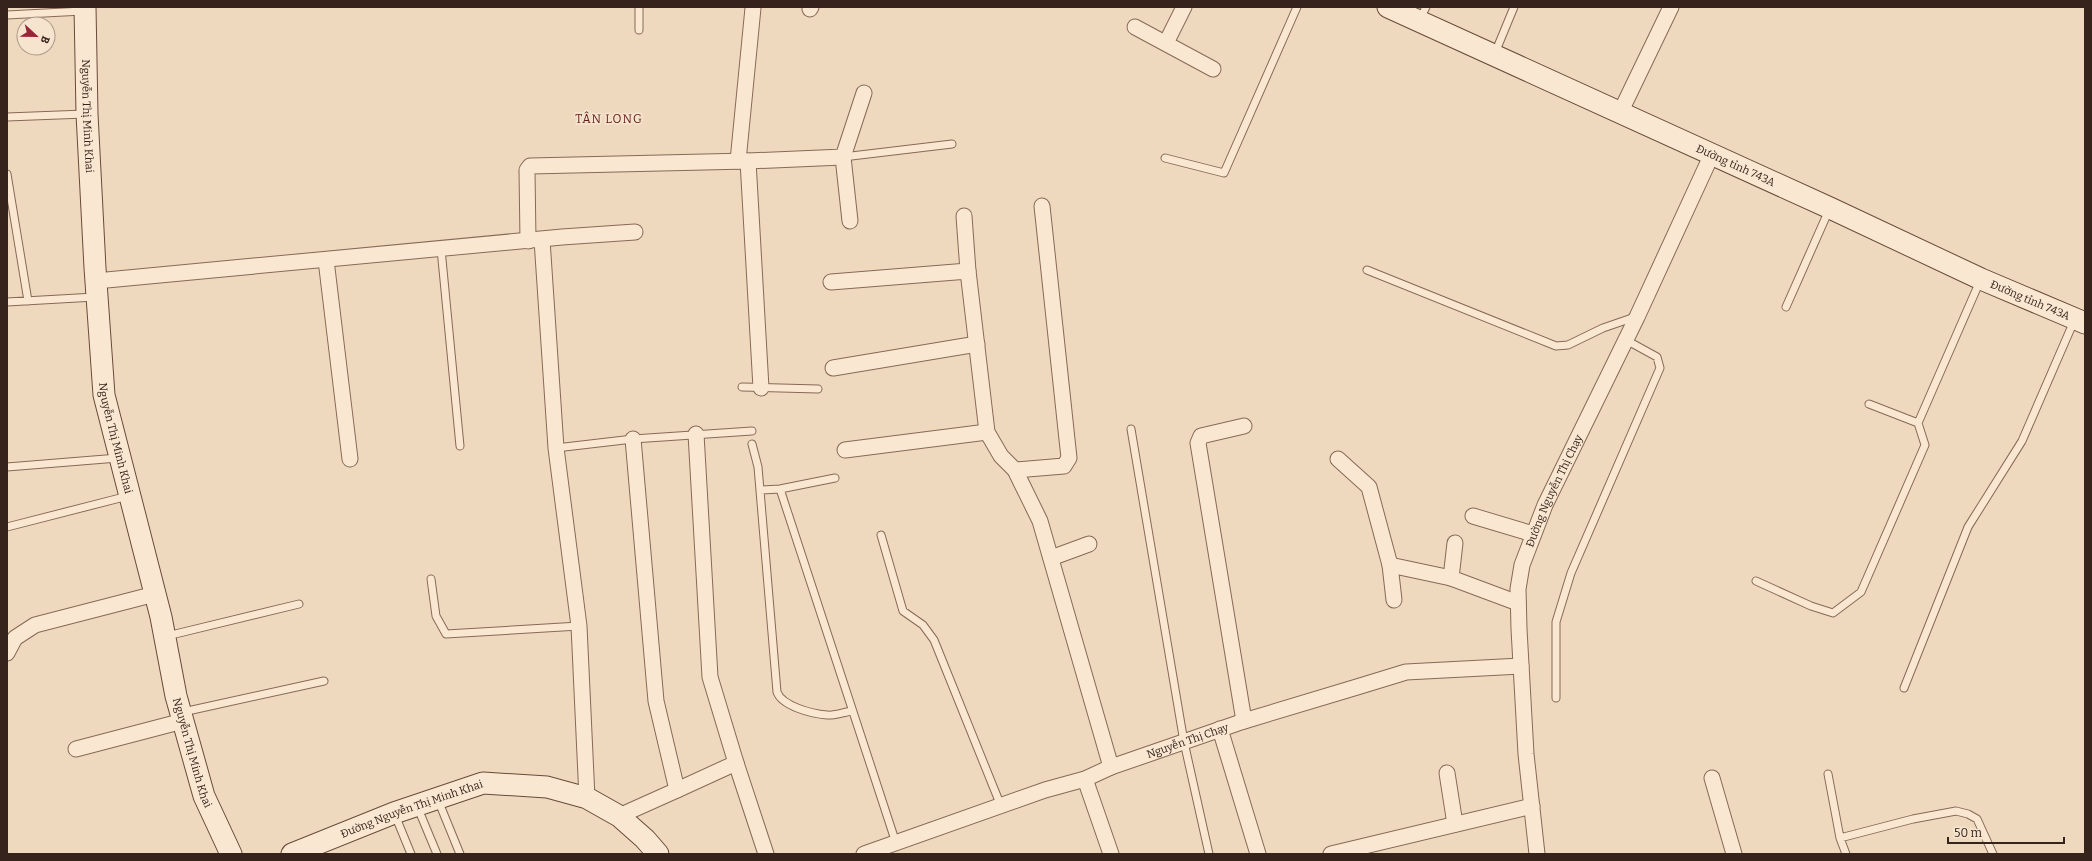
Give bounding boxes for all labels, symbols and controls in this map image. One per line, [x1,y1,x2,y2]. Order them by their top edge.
north arrow [16,16,56,56]
text: B [37,34,52,45]
street label: Nguyễn Thị Minh Khai [79,59,97,174]
district label: TÂN LONG [575,111,643,126]
street label: Đường tỉnh 743A [1694,142,1777,189]
street label: Đường tỉnh 743A [1989,277,2072,323]
street label: Nguyễn Thị Minh Khai [97,382,136,495]
street label: Đường Nguyễn Thị Chạy [1523,432,1585,549]
street label: Nguyễn Thị Minh Khai [170,696,215,810]
street label: Nguyễn Thị Chạy [1145,720,1230,761]
street label: Đường Nguyễn Thị Minh Khai [339,777,485,840]
scale bar [1948,819,2064,845]
text: 50 m [1954,826,1983,840]

